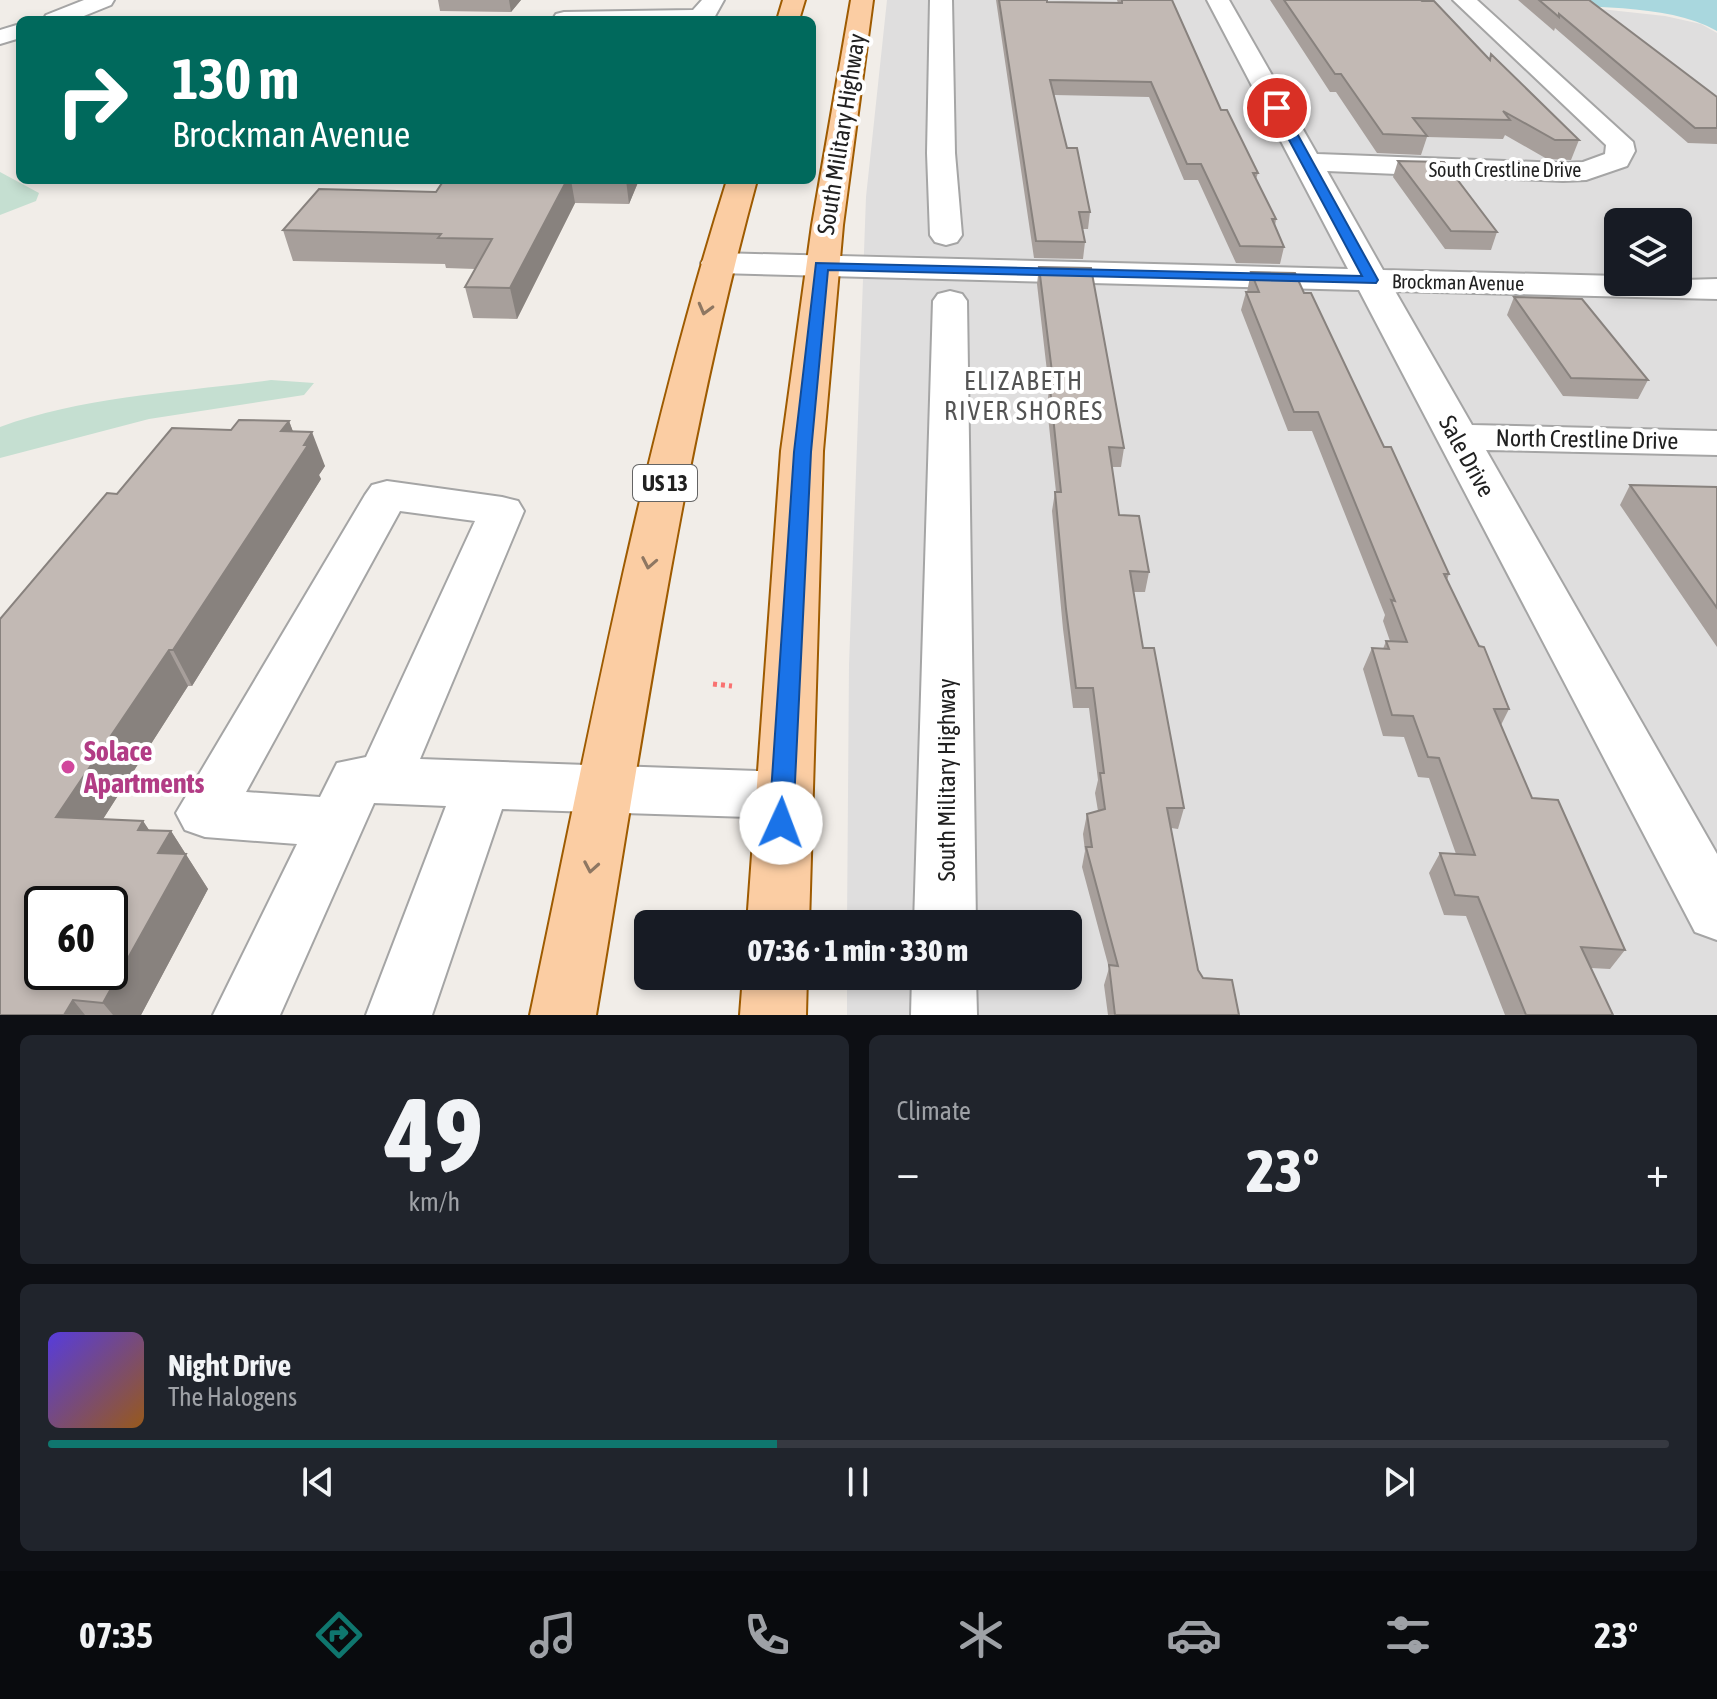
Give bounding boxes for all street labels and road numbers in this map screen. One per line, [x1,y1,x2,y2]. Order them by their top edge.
street label: South Military Highway [812,31,870,236]
street label: South Crestline Drive [1429,158,1581,181]
street label: Brockman Avenue [1392,269,1524,295]
street label: Sale Drive [1434,411,1500,501]
street label: North Crestline Drive [1495,424,1679,454]
road number: US 13 [633,465,697,501]
street label: South Military Highway [933,678,960,882]

